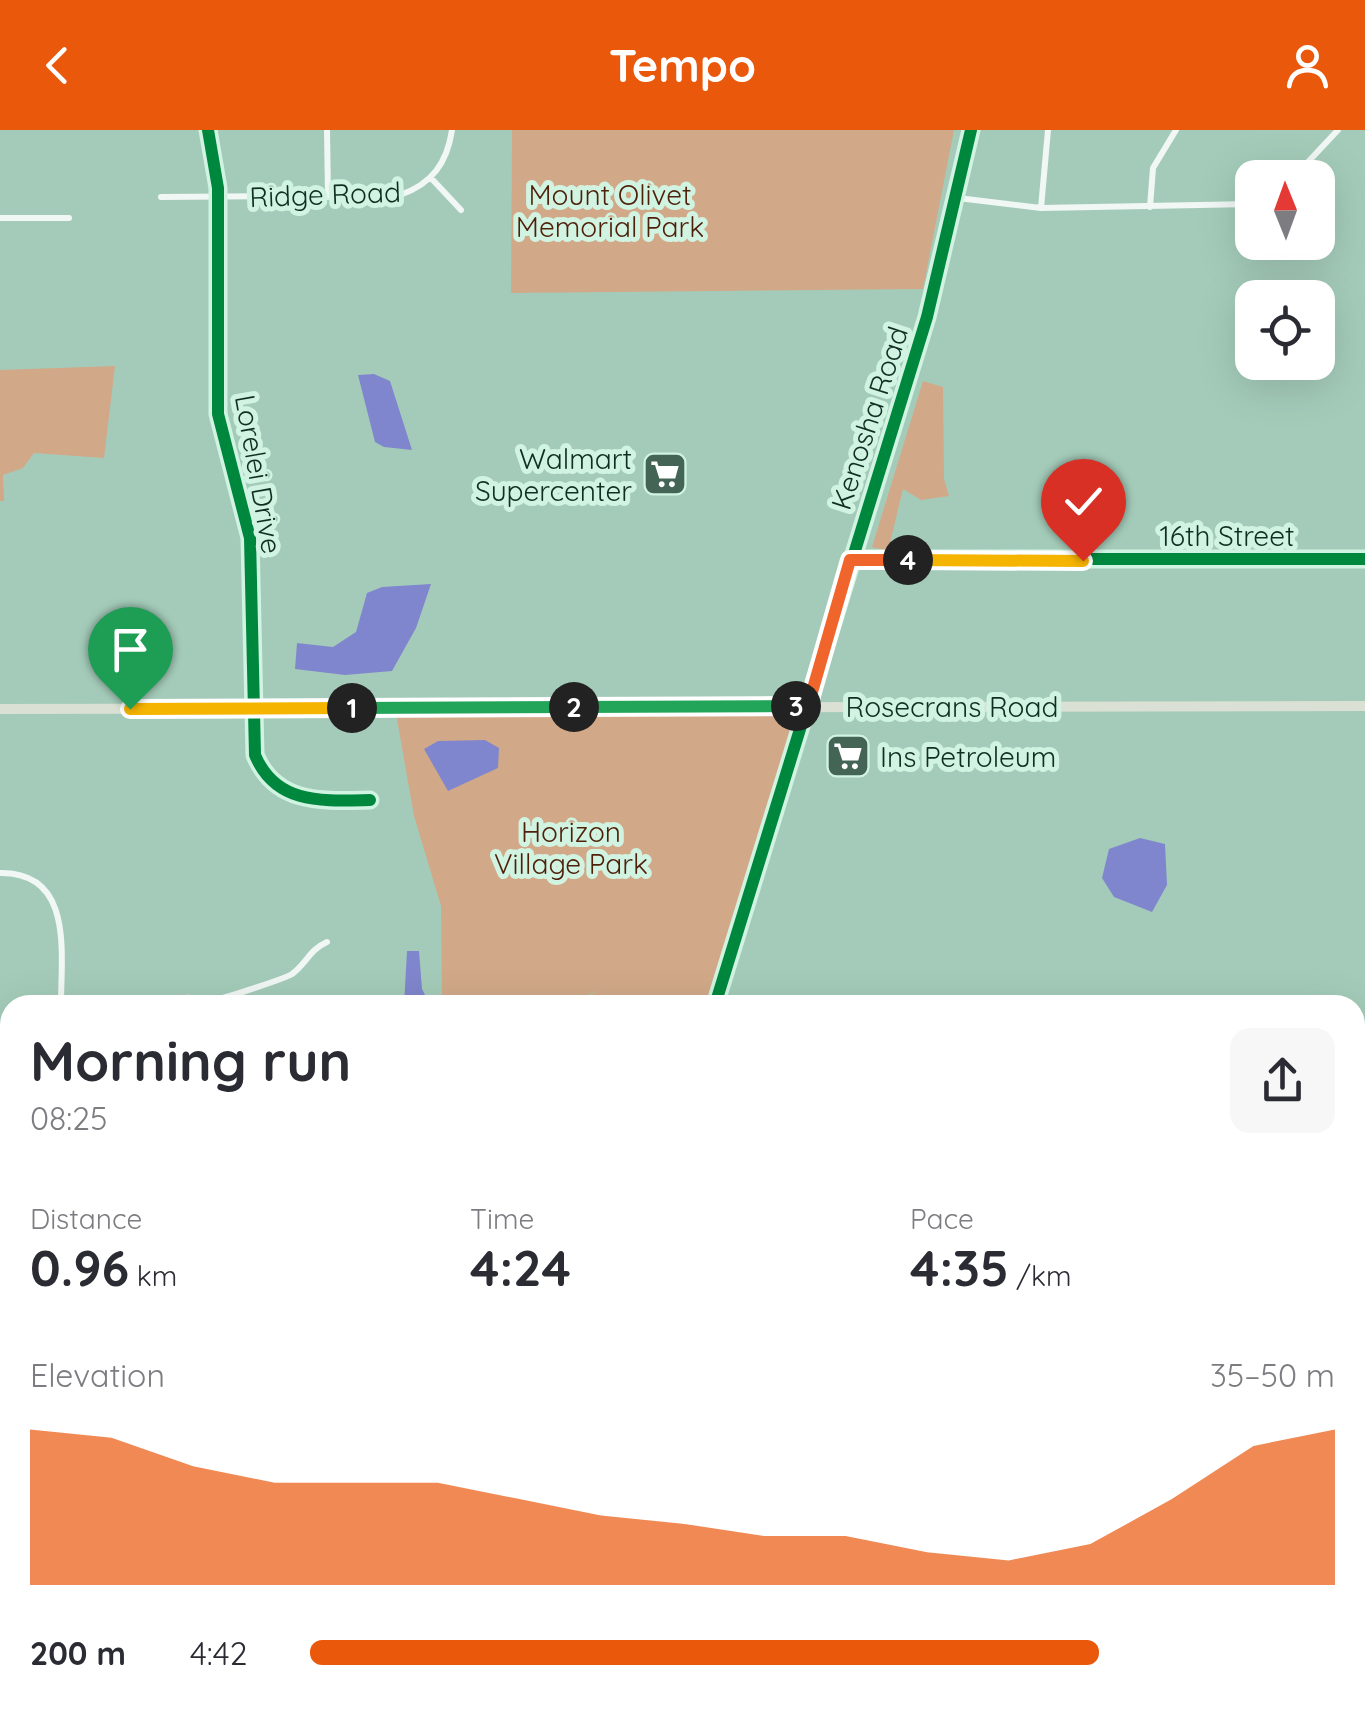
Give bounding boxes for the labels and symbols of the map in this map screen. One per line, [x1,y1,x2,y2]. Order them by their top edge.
north arrow [1235,160,1335,260]
street label: Ridge Road [249,174,401,214]
park label: Mount Olivet Memorial Park [516,177,704,244]
street label: Kenosha Road [823,322,915,514]
street label: Lorelei Drive [228,392,290,556]
place label: Walmart Supercenter [475,441,632,508]
supermarket icon: Walmart Supercenter [642,451,688,497]
pin [1041,459,1126,562]
street label: 16th Street [1160,518,1295,553]
pin: 4 [883,535,933,585]
pin [88,607,173,710]
pin: 3 [771,681,821,731]
pin: 2 [549,682,599,732]
pin: 1 [327,683,377,733]
street label: Rosecrans Road [846,689,1058,724]
supermarket icon: Ins Petroleum [825,733,871,779]
place label: Ins Petroleum [880,739,1056,774]
park label: Horizon Village Park [494,814,648,881]

